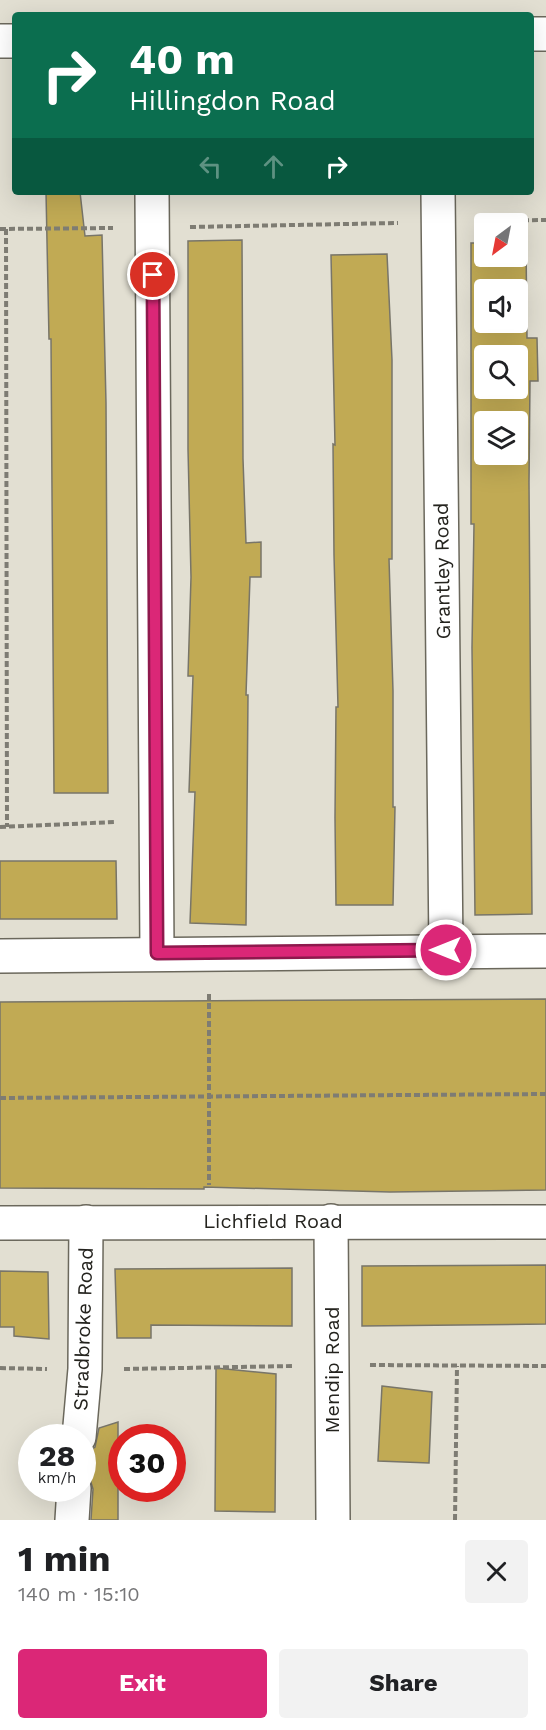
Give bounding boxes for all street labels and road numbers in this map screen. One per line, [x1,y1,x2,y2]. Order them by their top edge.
street label: Grantley Road [429,502,455,640]
street label: Lichfield Road [203,1209,343,1233]
street label: Stradbroke Road [68,1247,98,1411]
street label: Mendip Road [320,1307,344,1433]

